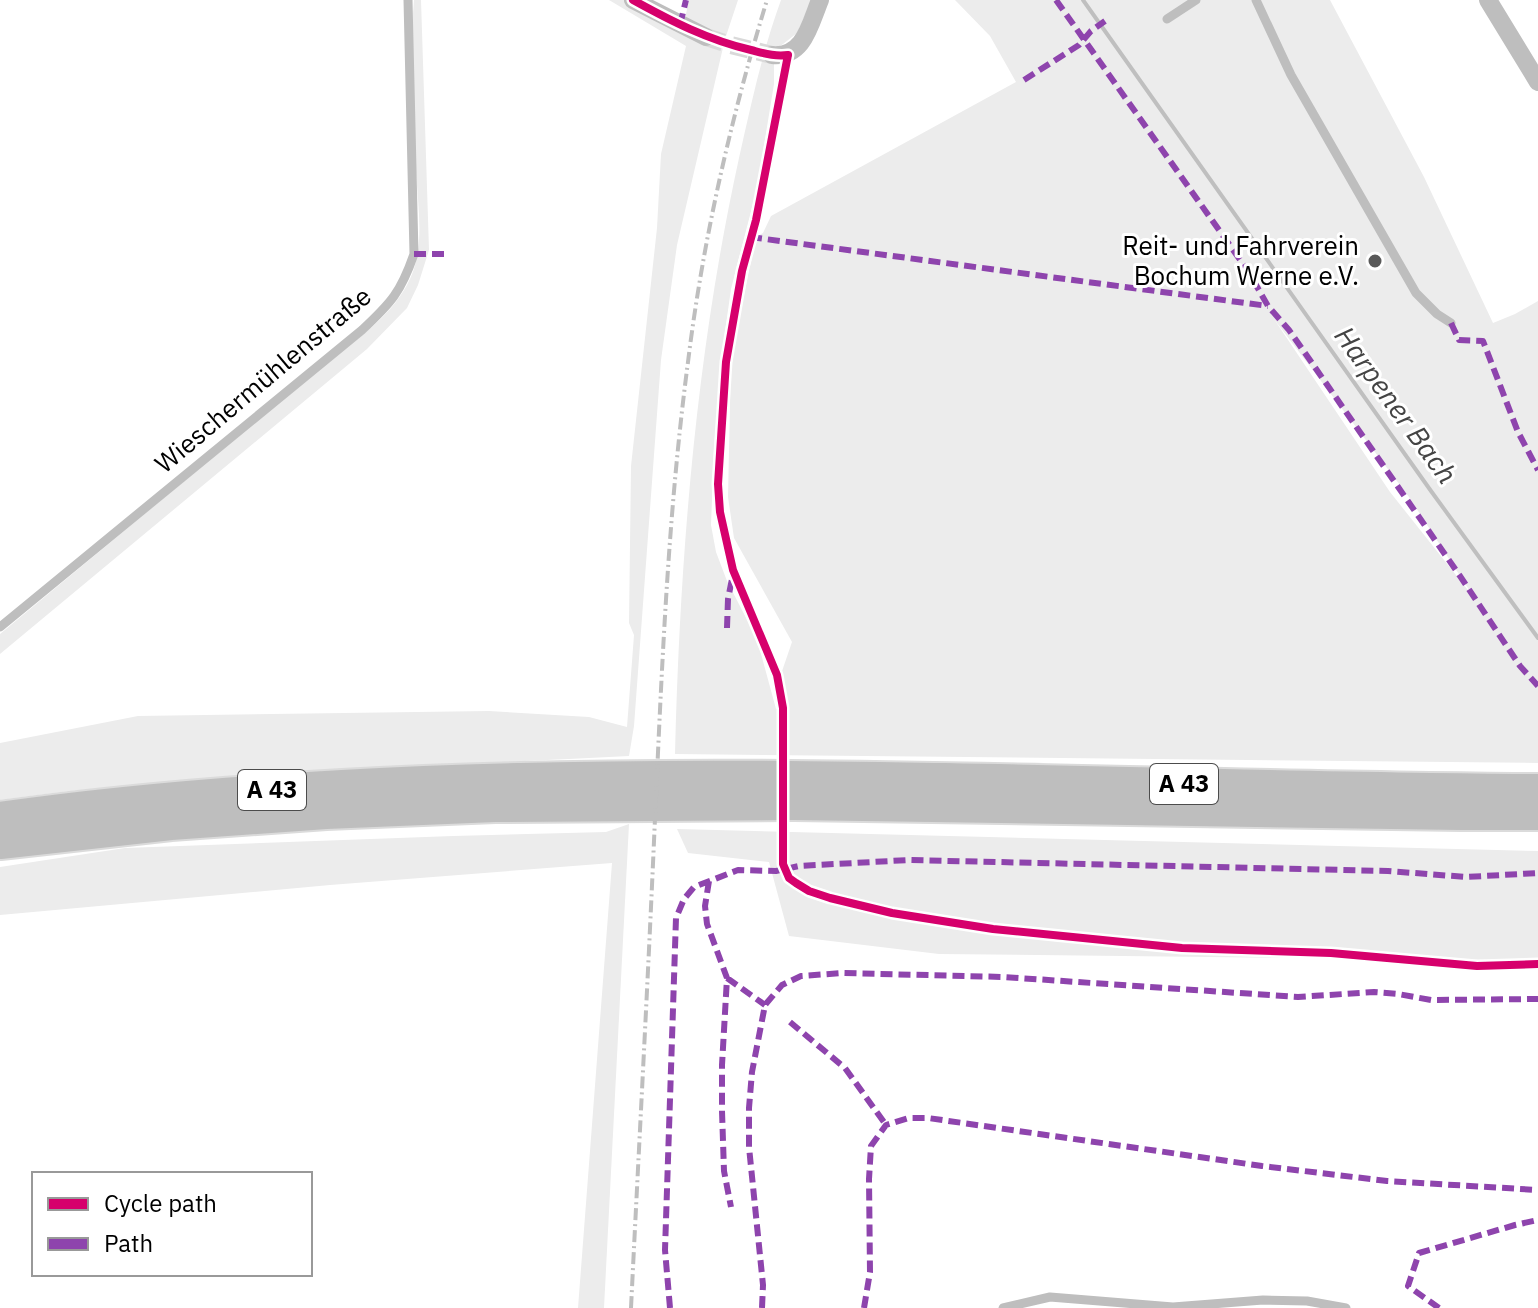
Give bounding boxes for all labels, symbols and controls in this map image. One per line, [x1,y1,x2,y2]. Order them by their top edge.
place label: Reit- und Fahrverein Bochum Werne e.V. [1122,228,1359,292]
marker: Reit- und Fahrverein Bochum Werne e.V. [1366,252,1384,270]
street label: Wieschermühlenstraße [147,279,378,480]
water label: Harpener Bach [1327,319,1466,491]
road number: A 43 [1150,764,1218,804]
road number: A 43 [238,770,306,810]
legend [32,1172,312,1276]
text: Cycle path [104,1187,217,1219]
text: Path [104,1227,153,1259]

